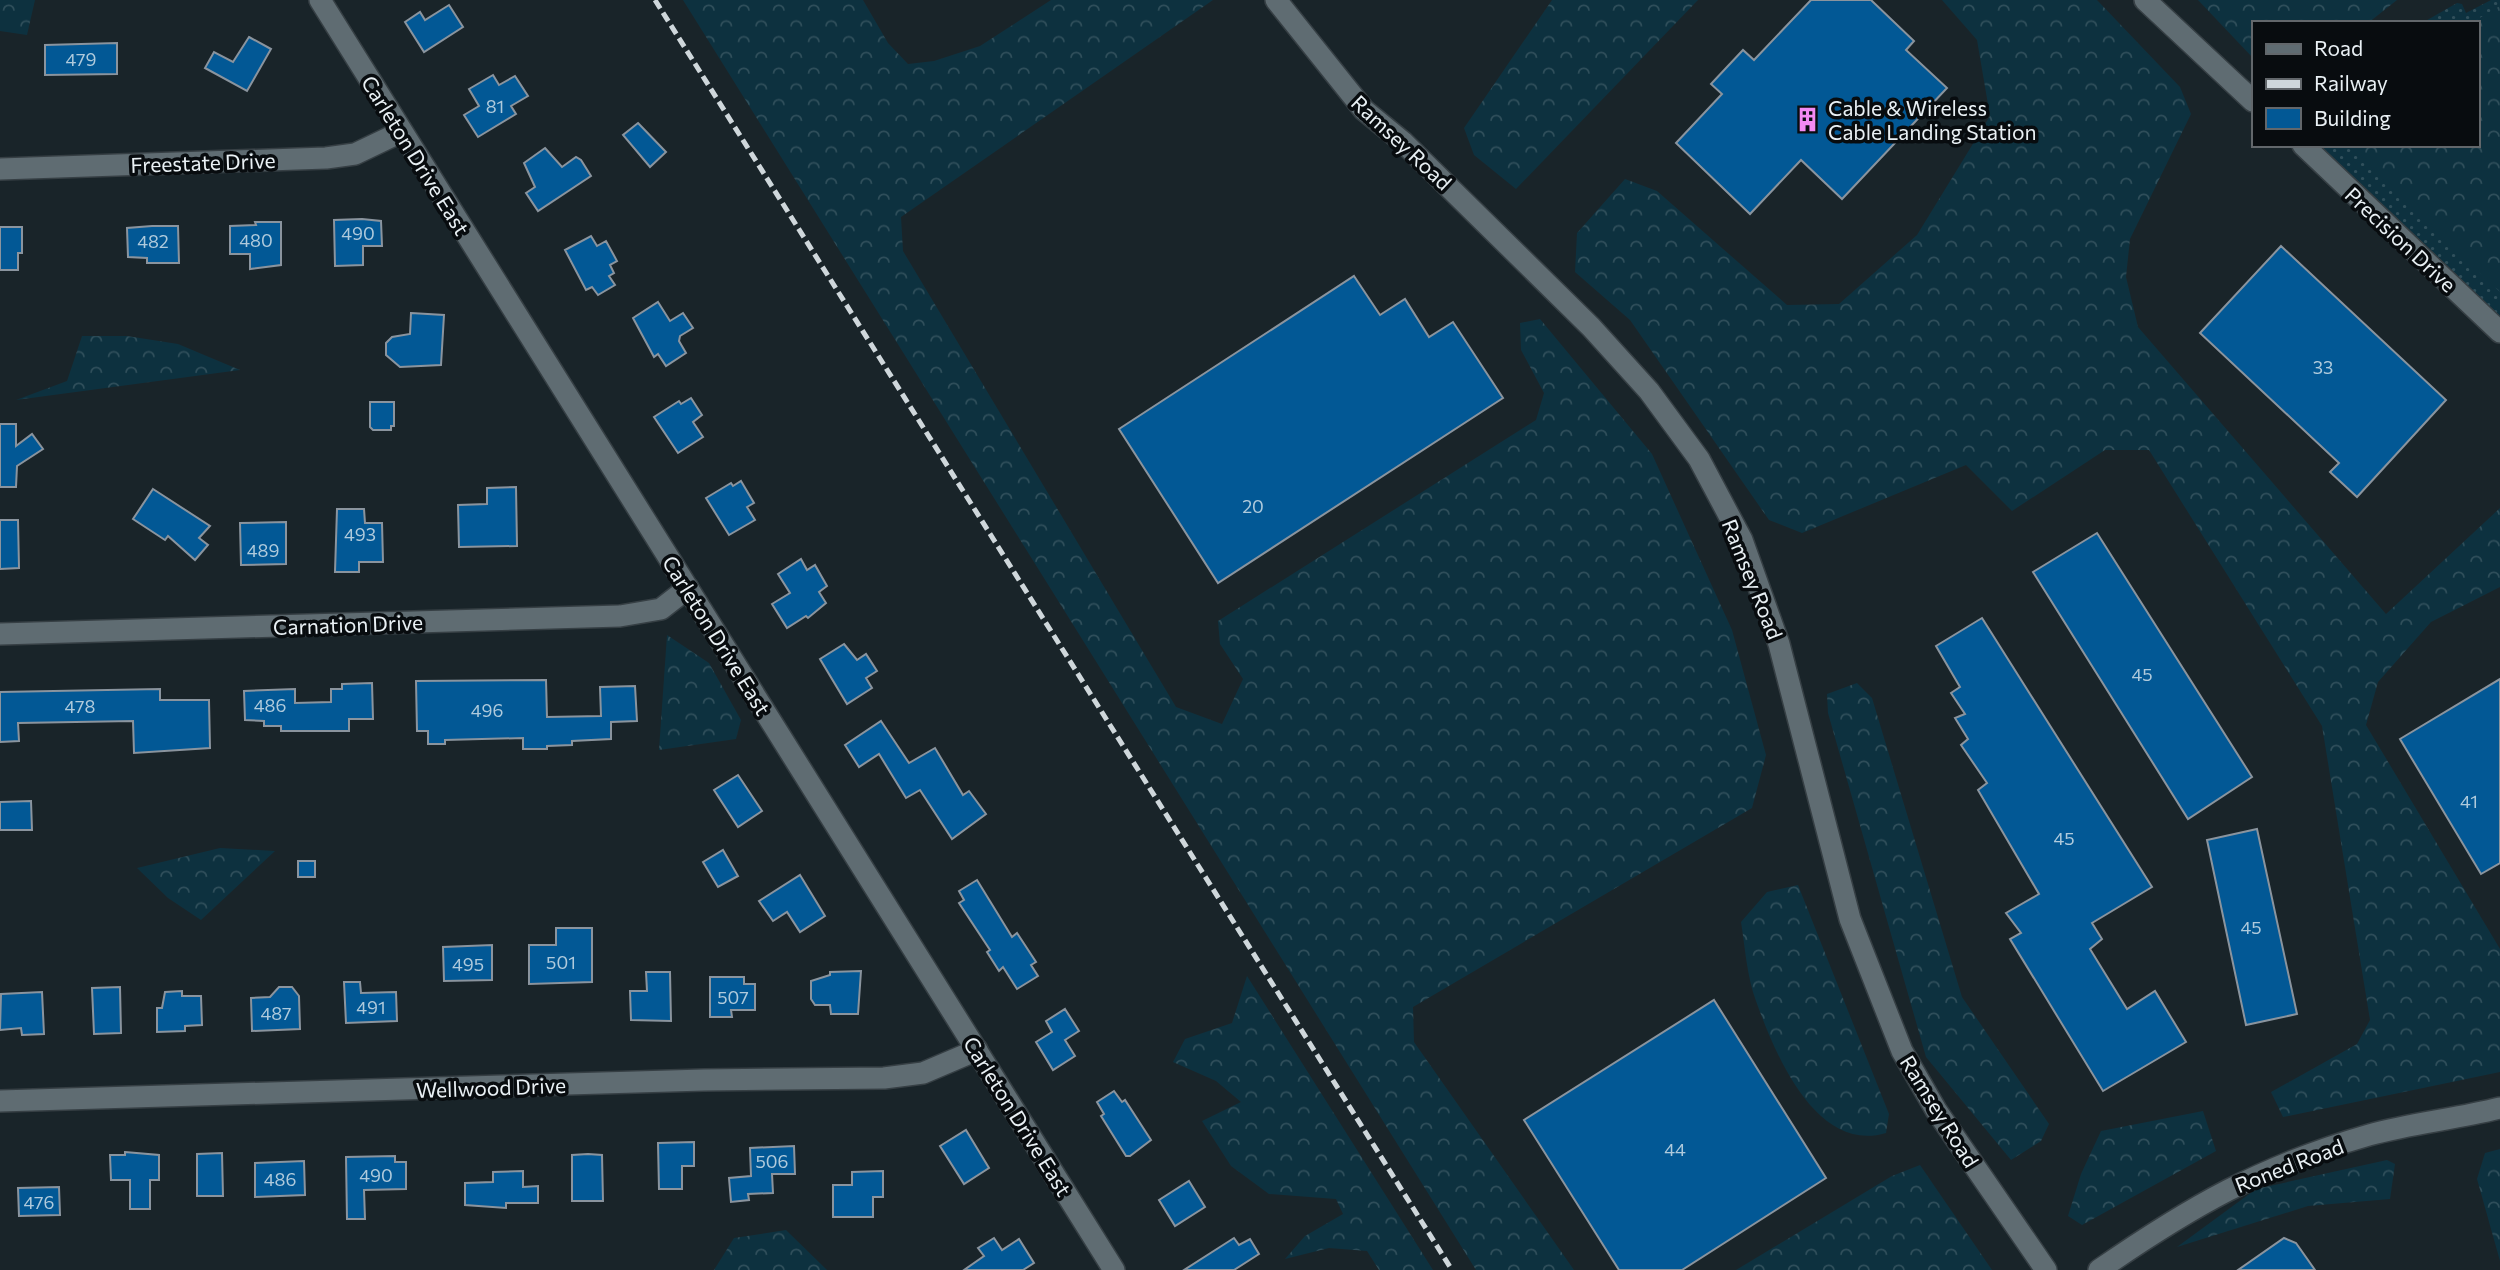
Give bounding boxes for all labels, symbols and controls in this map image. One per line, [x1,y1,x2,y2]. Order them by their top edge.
legend [2252,21,2479,147]
text: Road [2314,35,2363,60]
house number: 479 [66,48,96,70]
text: Railway [2314,70,2388,95]
street label: Carleton Drive East [357,71,475,239]
street label: Ramsey Road [1347,89,1457,195]
house number: 81 [486,95,504,117]
place label: Cable & Wireless Cable Landing Station [1828,95,2037,144]
building icon: Cable & Wireless Cable Landing Station [1794,105,1822,133]
text: Building [2314,105,2391,130]
street label: Freestate Drive [130,147,276,177]
street label: Precision Drive [2340,181,2462,297]
house number: 490 [341,222,375,244]
house number: 480 [239,229,273,251]
house number: 482 [137,230,169,252]
house number: 33 [2313,356,2333,378]
house number: 20 [1242,495,1264,517]
street label: Ramsey Road [1718,515,1788,643]
house number: 493 [344,523,376,545]
house number: 489 [247,539,279,561]
street label: Carleton Drive East [658,551,776,719]
street label: Carnation Drive [273,609,423,639]
house number: 45 [2131,663,2153,685]
house number: 486 [254,694,286,716]
house number: 478 [65,695,95,717]
house number: 496 [471,699,503,721]
house number: 41 [2460,790,2478,812]
house number: 45 [2053,827,2075,849]
house number: 45 [2240,916,2262,938]
house number: 501 [546,951,576,973]
house number: 495 [452,953,484,975]
house number: 507 [717,986,749,1008]
house number: 491 [356,996,386,1018]
house number: 487 [260,1002,292,1024]
street label: Carleton Drive East [959,1032,1077,1200]
street label: Ramsey Road [1896,1050,1984,1172]
street label: Wellwood Drive [416,1072,566,1102]
street label: Roned Road [2231,1133,2347,1197]
house number: 44 [1664,1138,1686,1160]
house number: 506 [755,1150,789,1172]
house number: 490 [359,1164,393,1186]
house number: 486 [264,1168,296,1190]
house number: 476 [24,1191,54,1213]

